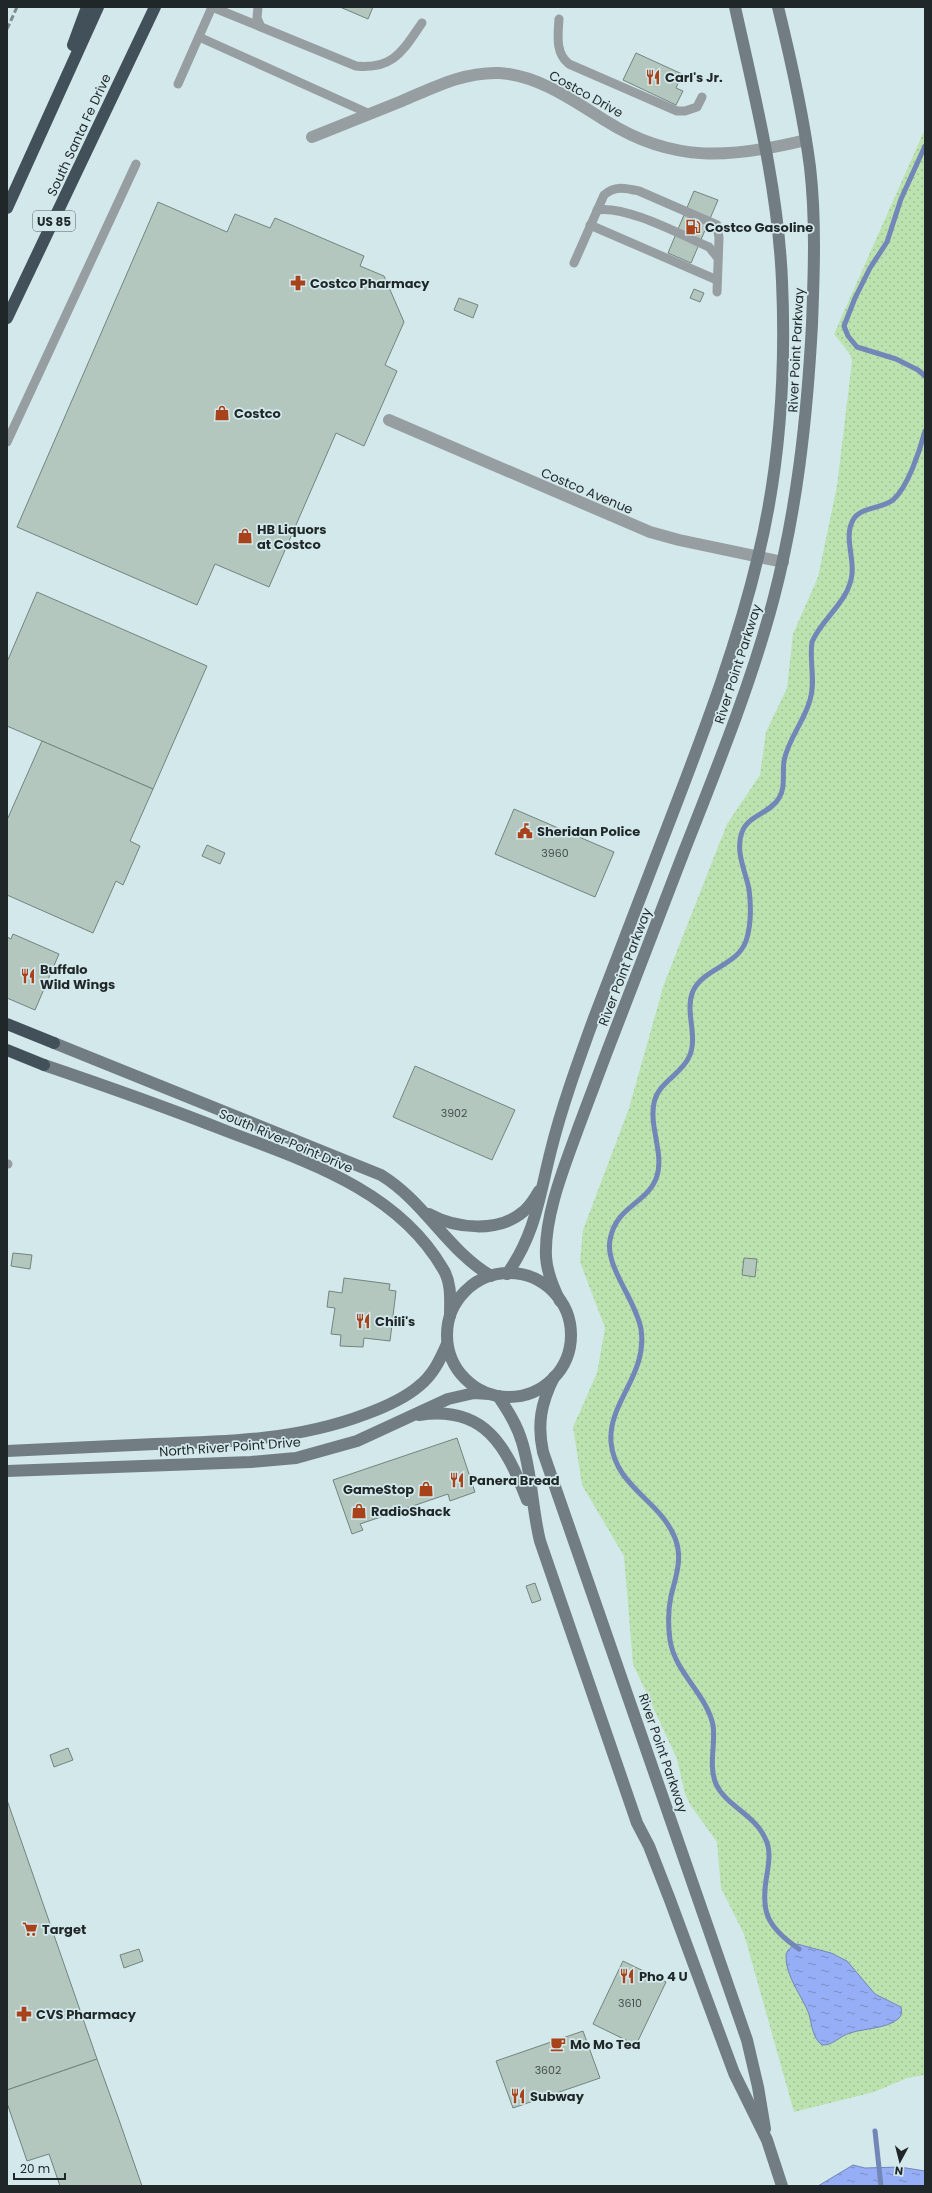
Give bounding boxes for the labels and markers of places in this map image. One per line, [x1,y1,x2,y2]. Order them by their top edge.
restaurant icon: Carl's Jr. [644,68,662,86]
place label: Carl's Jr. [665,68,723,87]
fuel station icon: Costco Gasoline [684,218,702,236]
place label: Costco Gasoline [705,218,813,237]
pharmacy icon: Costco Pharmacy [289,274,307,292]
place label: Costco Pharmacy [310,274,430,293]
shop icon: Costco [213,404,231,422]
place label: Costco [234,404,281,423]
place label: HB Liquors at Costco [257,520,327,554]
shop icon: HB Liquors at Costco [236,527,254,545]
public building icon: Sheridan Police [516,822,534,840]
place label: Sheridan Police [537,822,640,841]
place label: Buffalo Wild Wings [40,960,115,994]
restaurant icon: Buffalo Wild Wings [19,967,37,985]
restaurant icon: Chili's [354,1312,372,1330]
place label: Chili's [375,1312,415,1331]
restaurant icon: Panera Bread [448,1471,466,1489]
place label: Panera Bread [469,1471,560,1490]
place label: GameStop [343,1480,414,1499]
shop icon: GameStop [417,1480,435,1498]
shop icon: RadioShack [350,1502,368,1520]
place label: RadioShack [371,1502,451,1521]
supermarket icon: Target [21,1920,39,1938]
place label: Target [42,1920,86,1939]
restaurant icon: Pho 4 U [618,1967,636,1985]
place label: Pho 4 U [639,1967,688,1986]
pharmacy icon: CVS Pharmacy [15,2005,33,2023]
place label: CVS Pharmacy [36,2005,137,2024]
cafe icon: Mo Mo Tea [549,2035,567,2053]
place label: Mo Mo Tea [570,2035,641,2054]
restaurant icon: Subway [509,2087,527,2105]
place label: Subway [530,2087,585,2106]

